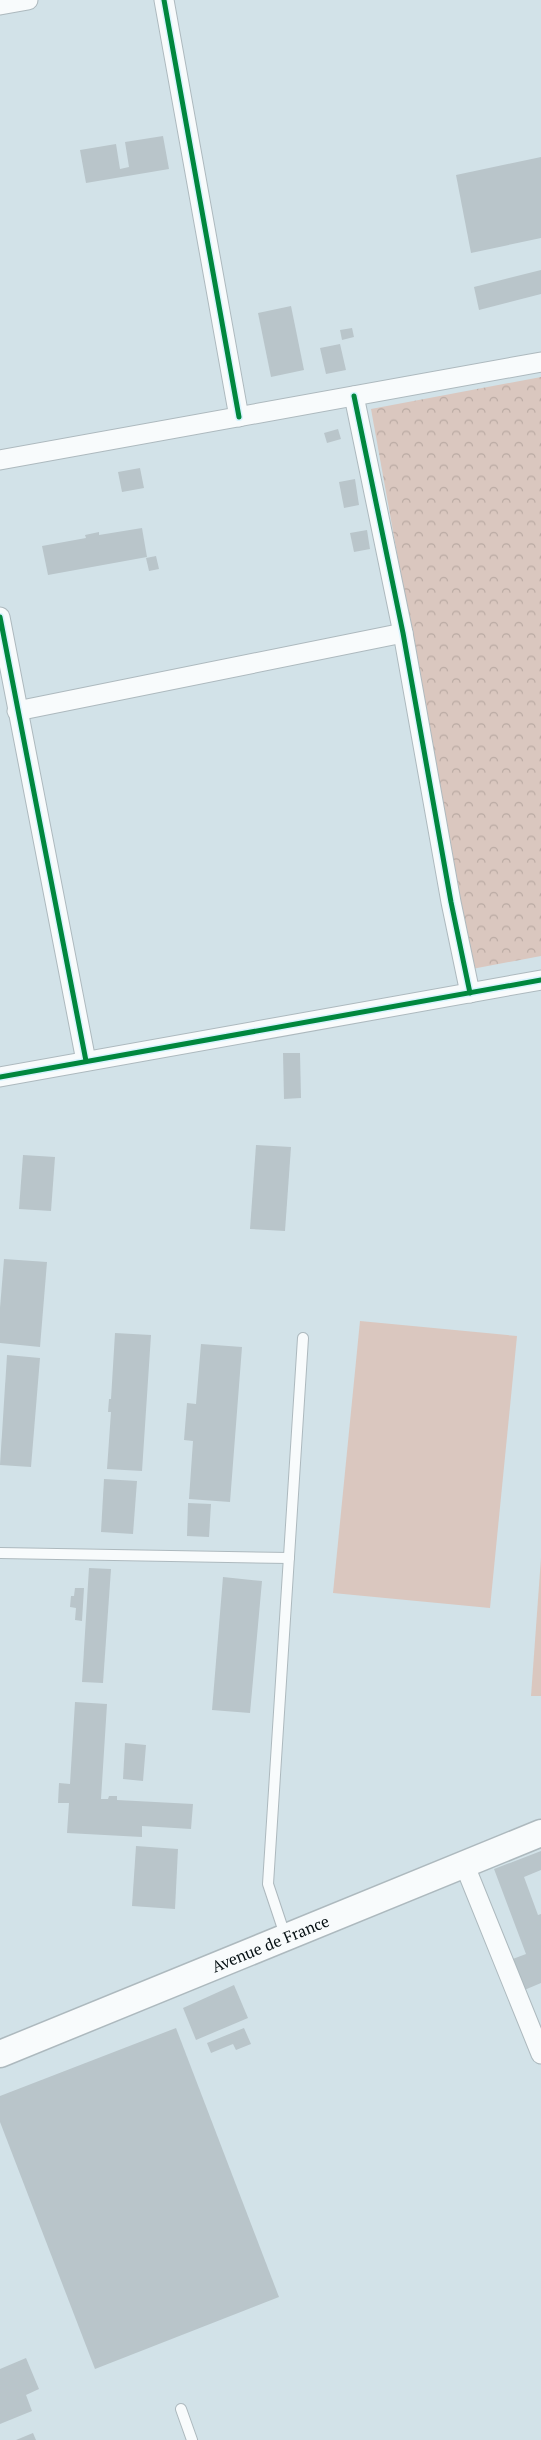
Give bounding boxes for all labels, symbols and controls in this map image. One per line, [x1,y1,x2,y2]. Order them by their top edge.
street label: Avenue de France [208,1910,332,1977]

